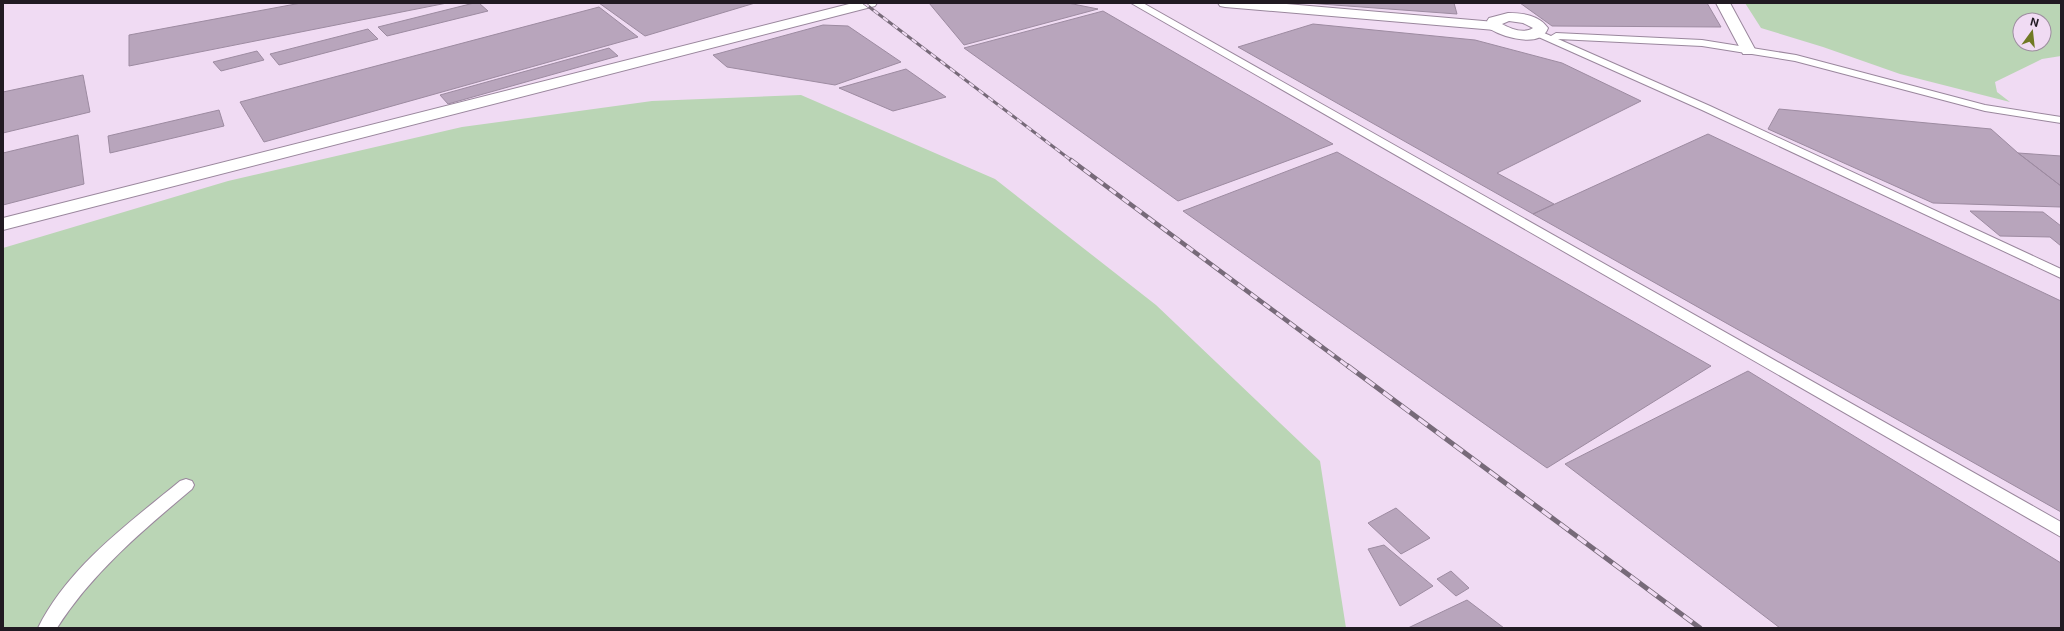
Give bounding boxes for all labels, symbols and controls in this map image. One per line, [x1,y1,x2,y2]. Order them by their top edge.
north arrow [2012,12,2052,52]
text: N [2029,14,2040,30]

